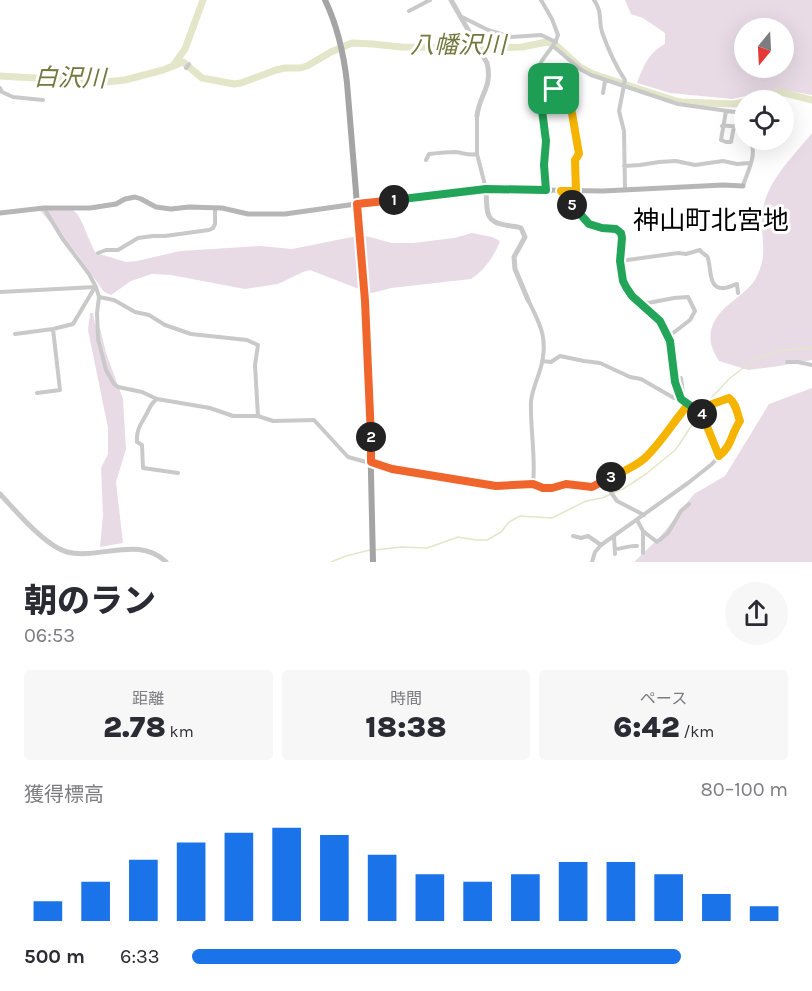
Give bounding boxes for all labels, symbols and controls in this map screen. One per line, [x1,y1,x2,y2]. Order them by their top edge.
north arrow [734,18,794,78]
map controls [734,18,794,150]
water label: 八幡沢川 [410,31,509,59]
water label: 白沢川 [34,63,109,93]
pin [528,63,579,114]
icon: arrive [537,72,570,105]
button: locate [734,90,794,150]
pin: 1 [379,185,409,215]
text: 1 [391,190,397,209]
pin: 5 [557,190,587,220]
text: 5 [567,195,577,214]
district label: 神山町北宮地 [633,205,789,236]
pin: 4 [687,399,717,429]
text: 4 [697,404,707,423]
pin: 2 [356,422,386,452]
text: 2 [366,427,376,446]
pin: 3 [596,462,626,492]
text: 3 [606,467,616,486]
text: 朝のラン [24,582,156,620]
button: share [725,582,788,645]
text: 06:53 [24,624,75,647]
text: 距離 [132,689,164,708]
text: 時間 [390,689,422,708]
text: ペース [640,689,687,708]
text: 2.78 [103,709,166,745]
text: 18:38 [365,709,447,745]
text: 6:42 [613,709,680,745]
text: km [166,722,194,741]
text: /km [680,722,714,741]
text: 80–100 m [701,778,788,801]
text: 獲得標高 [24,783,104,806]
text: 500 m [24,945,85,968]
text: 6:33 [120,945,160,968]

